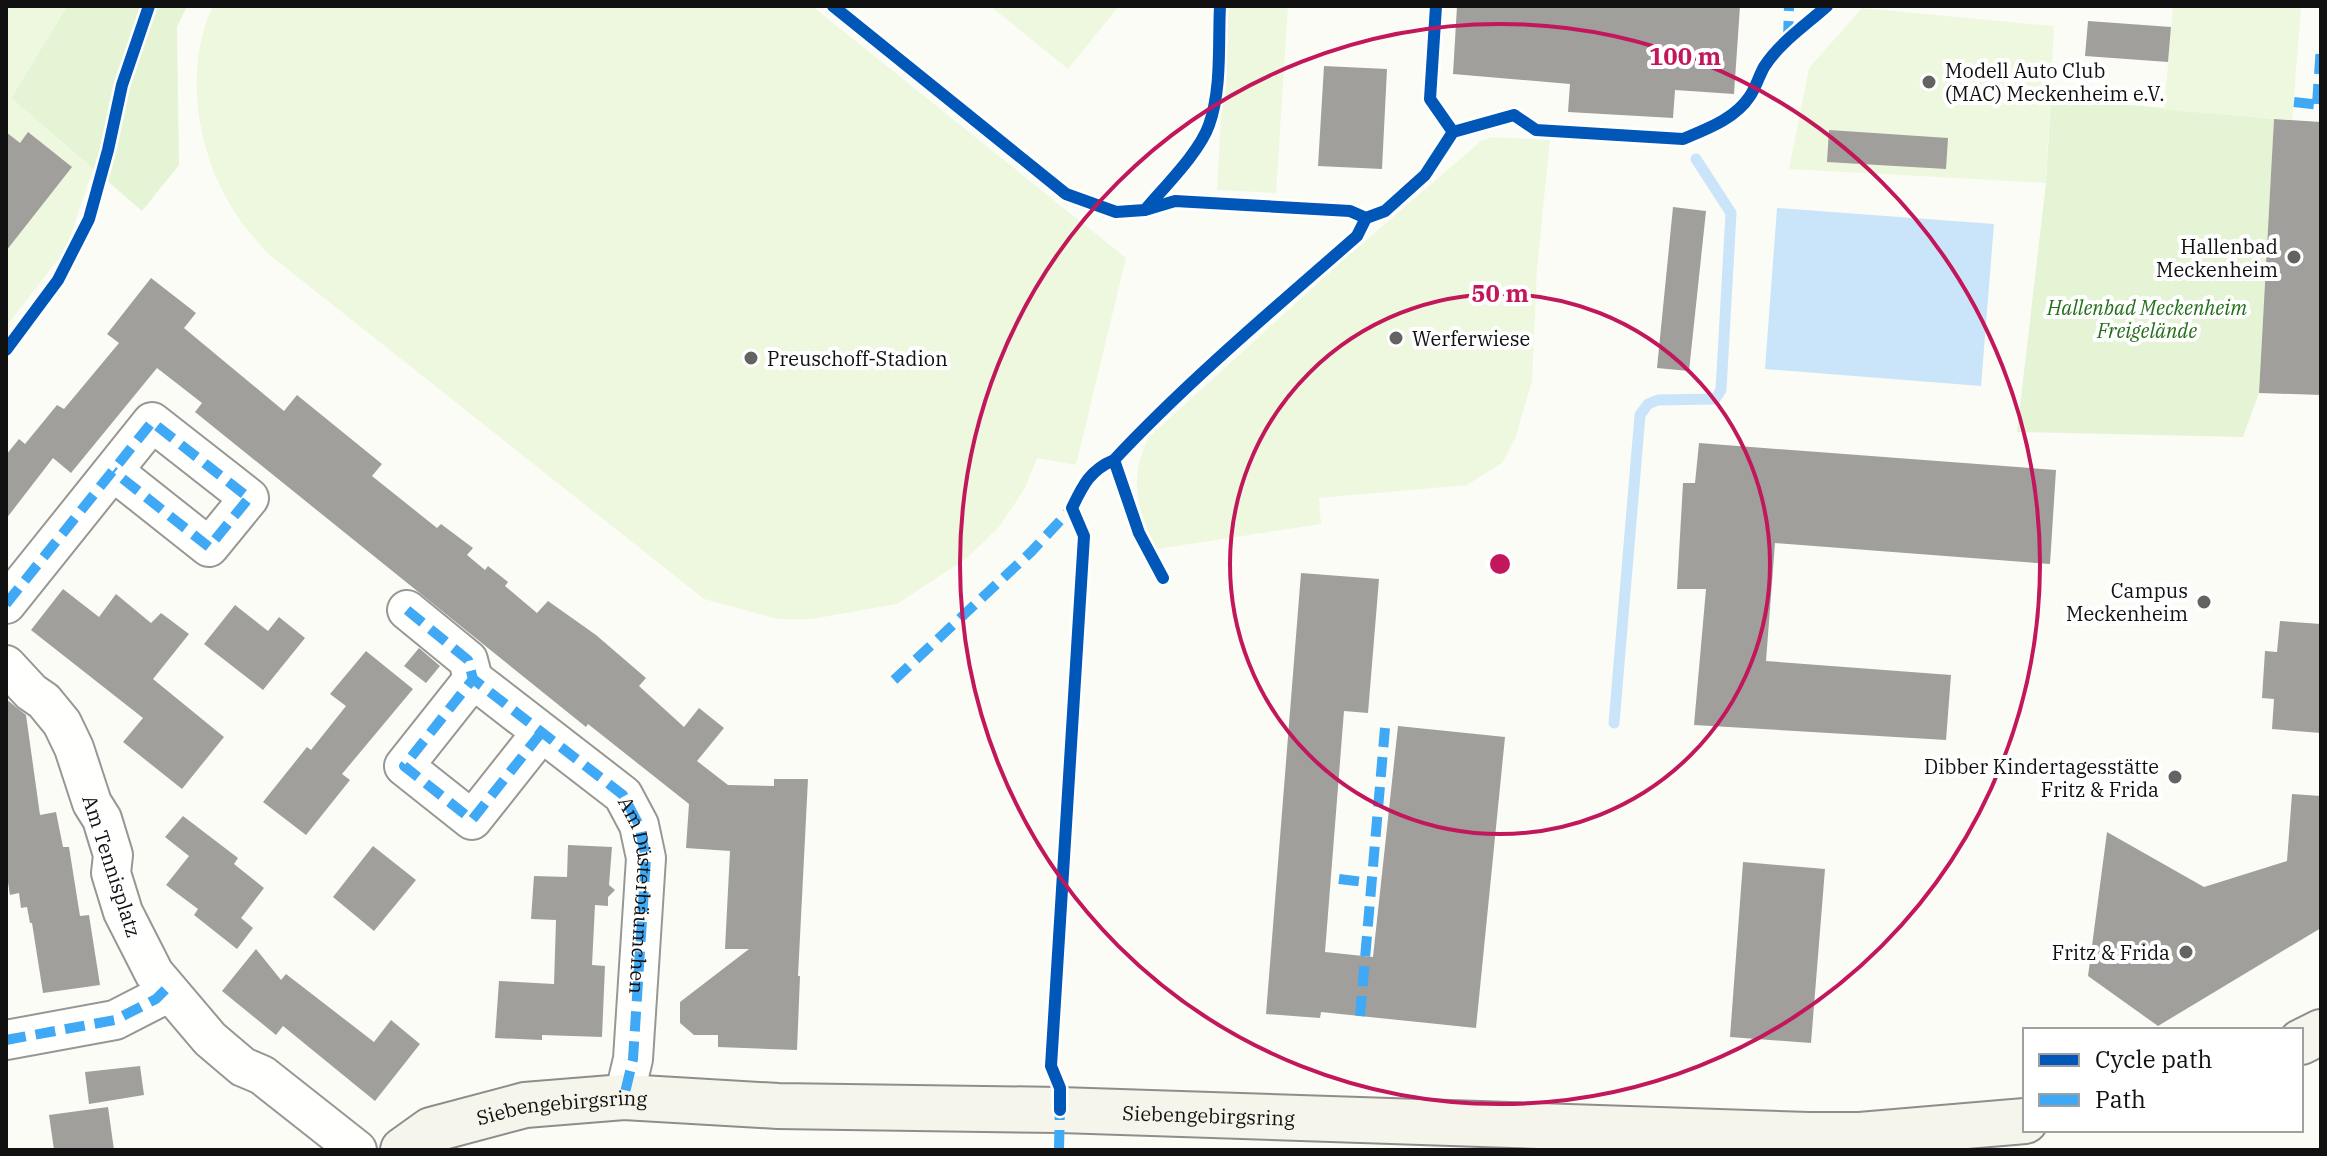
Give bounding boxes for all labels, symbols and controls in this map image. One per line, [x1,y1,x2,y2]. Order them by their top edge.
text: 100 m [1649,40,1721,72]
place label: Modell Auto Club (MAC) Meckenheim e.V. [1945,57,2165,107]
marker: Modell Auto Club (MAC) Meckenheim e.V. [1920,73,1938,91]
place label: Hallenbad Meckenheim [2156,233,2278,283]
marker: Hallenbad Meckenheim [2285,248,2303,266]
text: 50 m [1471,277,1529,309]
park label: Hallenbad Meckenheim Freigelände [2046,294,2247,344]
place label: Werferwiese [1412,325,1530,352]
marker: Werferwiese [1387,329,1405,347]
place label: Preuschoff-Stadion [767,345,948,372]
marker: Preuschoff-Stadion [742,349,760,367]
centre of rings [1486,550,1514,578]
place label: Campus Meckenheim [2066,577,2188,627]
marker: Campus Meckenheim [2195,593,2213,611]
place label: Dibber Kindertagesstätte Fritz & Frida [1924,753,2159,803]
marker: Dibber Kindertagesstätte Fritz & Frida [2166,768,2184,786]
street label: Am Tennisplatz [76,791,148,941]
street label: Am Düsterbäumchen [612,791,660,995]
place label: Fritz & Frida [2052,939,2170,966]
marker: Fritz & Frida [2177,943,2195,961]
legend [2023,1028,2303,1132]
text: Cycle path [2095,1043,2212,1075]
text: Path [2095,1083,2146,1115]
street label: Siebengebirgsring [473,1084,648,1131]
street label: Siebengebirgsring [1122,1099,1295,1131]

